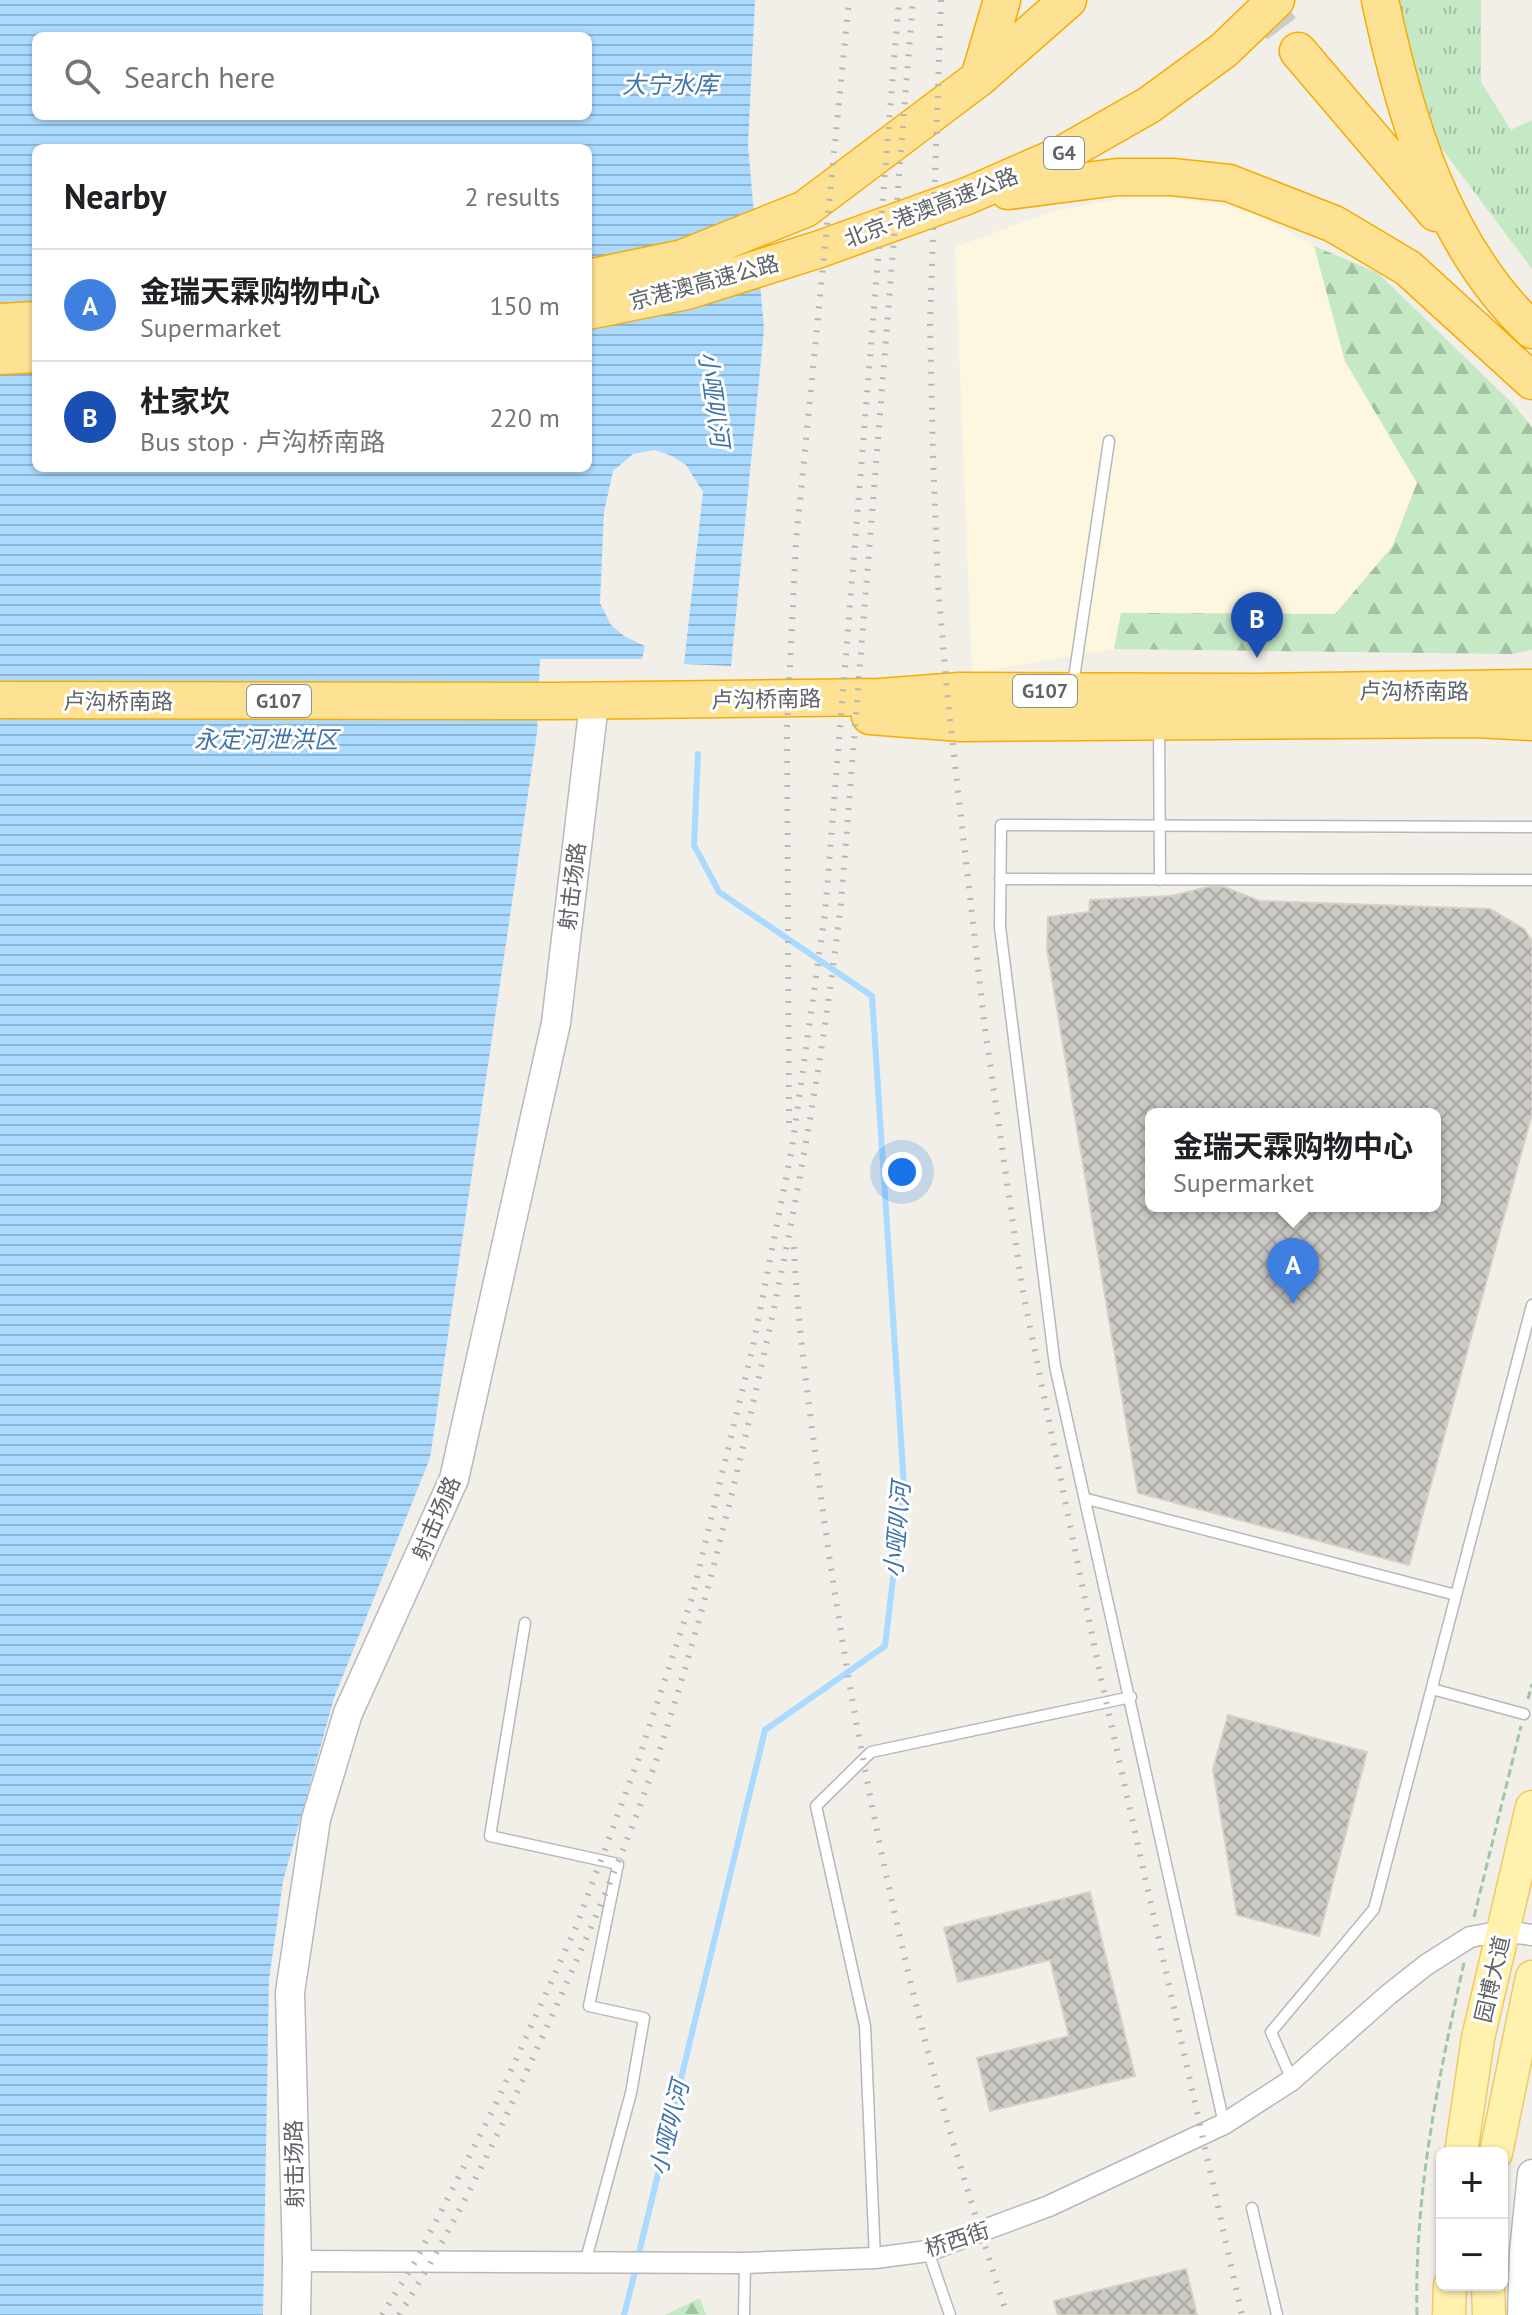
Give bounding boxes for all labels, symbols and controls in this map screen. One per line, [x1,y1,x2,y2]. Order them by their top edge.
search box [32,32,592,120]
icon: search [60,54,104,98]
text: Search here [124,57,275,96]
water label: 大宁水库 [622,69,722,100]
road number: G4 [1044,137,1084,169]
street label: 北京-港澳高速公路 [840,161,1022,253]
text: Nearby [64,174,166,218]
text: 2 results [465,180,560,213]
street label: 京港澳高速公路 [626,249,782,315]
text: 金瑞天霖购物中心 [140,271,380,310]
text: A [82,289,98,322]
text: 150 m [489,289,560,322]
text: Supermarket [140,311,281,344]
water label: 小哑叭河 [692,349,737,453]
text: 杜家坎 [140,381,230,420]
text: B [82,401,98,434]
text: 220 m [489,401,560,434]
text: Bus stop · 卢沟桥南路 [140,425,385,458]
pin: B [1231,592,1283,658]
road number: G107 [1013,675,1077,707]
street label: 卢沟桥南路 [1359,677,1469,705]
street label: 卢沟桥南路 [711,684,821,714]
road number: G107 [247,685,311,717]
street label: 卢沟桥南路 [63,687,173,715]
water label: 永定河泄洪区 [194,724,341,755]
street label: 射击场路 [553,841,591,931]
popup [1145,1108,1441,1212]
text: 金瑞天霖购物中心 [1173,1126,1413,1165]
your location [882,1152,922,1192]
text: Supermarket [1173,1166,1314,1199]
pin: A [1267,1238,1319,1304]
street label: 射击场路 [406,1472,466,1564]
water label: 小哑叭河 [877,1477,917,1579]
street label: 园博大道 [1468,1933,1516,2025]
water label: 小哑叭河 [642,2074,697,2178]
street label: 射击场路 [279,2120,309,2208]
map controls [1436,2147,1508,2291]
button: + [1436,2147,1508,2219]
street label: 桥西街 [921,2215,993,2263]
button: − [1436,2219,1508,2291]

